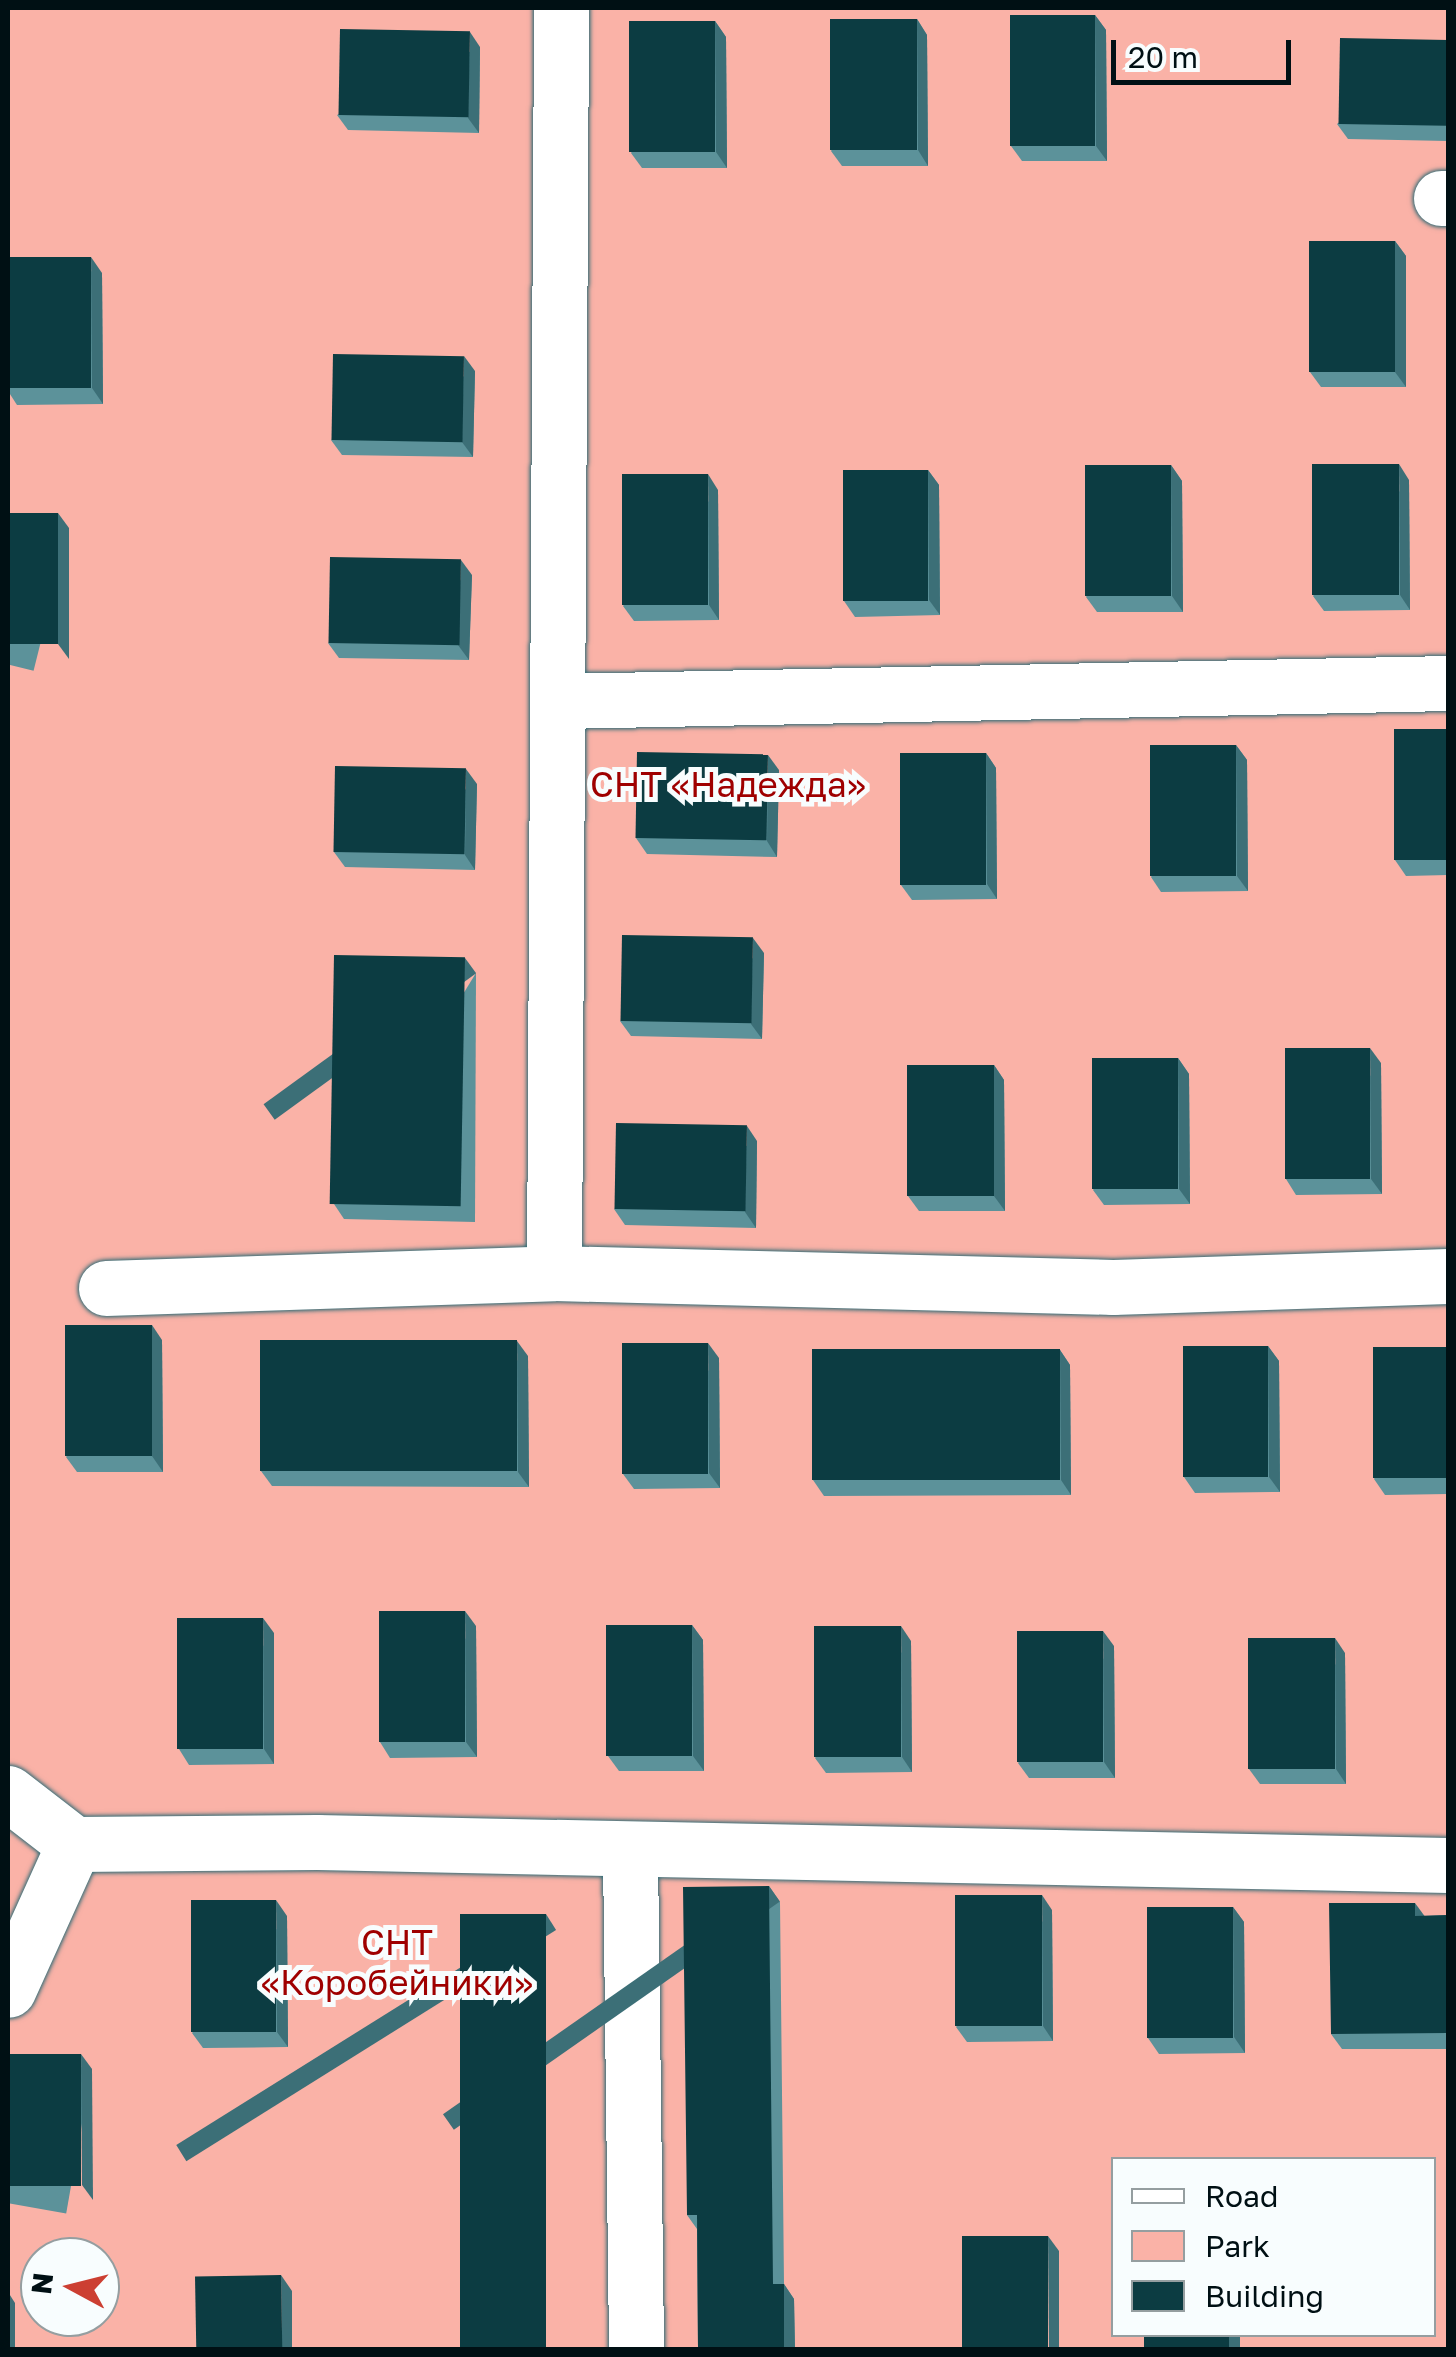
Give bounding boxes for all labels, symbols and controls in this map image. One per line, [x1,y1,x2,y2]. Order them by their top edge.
scale bar [1116,20,1296,82]
text: 20 m [1128,39,1198,75]
park label: СНТ «Надежда» [590,763,866,805]
park label: СНТ «Коробейники» [261,1921,533,2003]
legend [1111,2157,1436,2337]
text: Road [1205,2178,1279,2214]
text: Park [1205,2228,1270,2264]
north arrow [20,2237,120,2337]
text: N [24,2271,59,2296]
text: Building [1205,2278,1324,2314]

